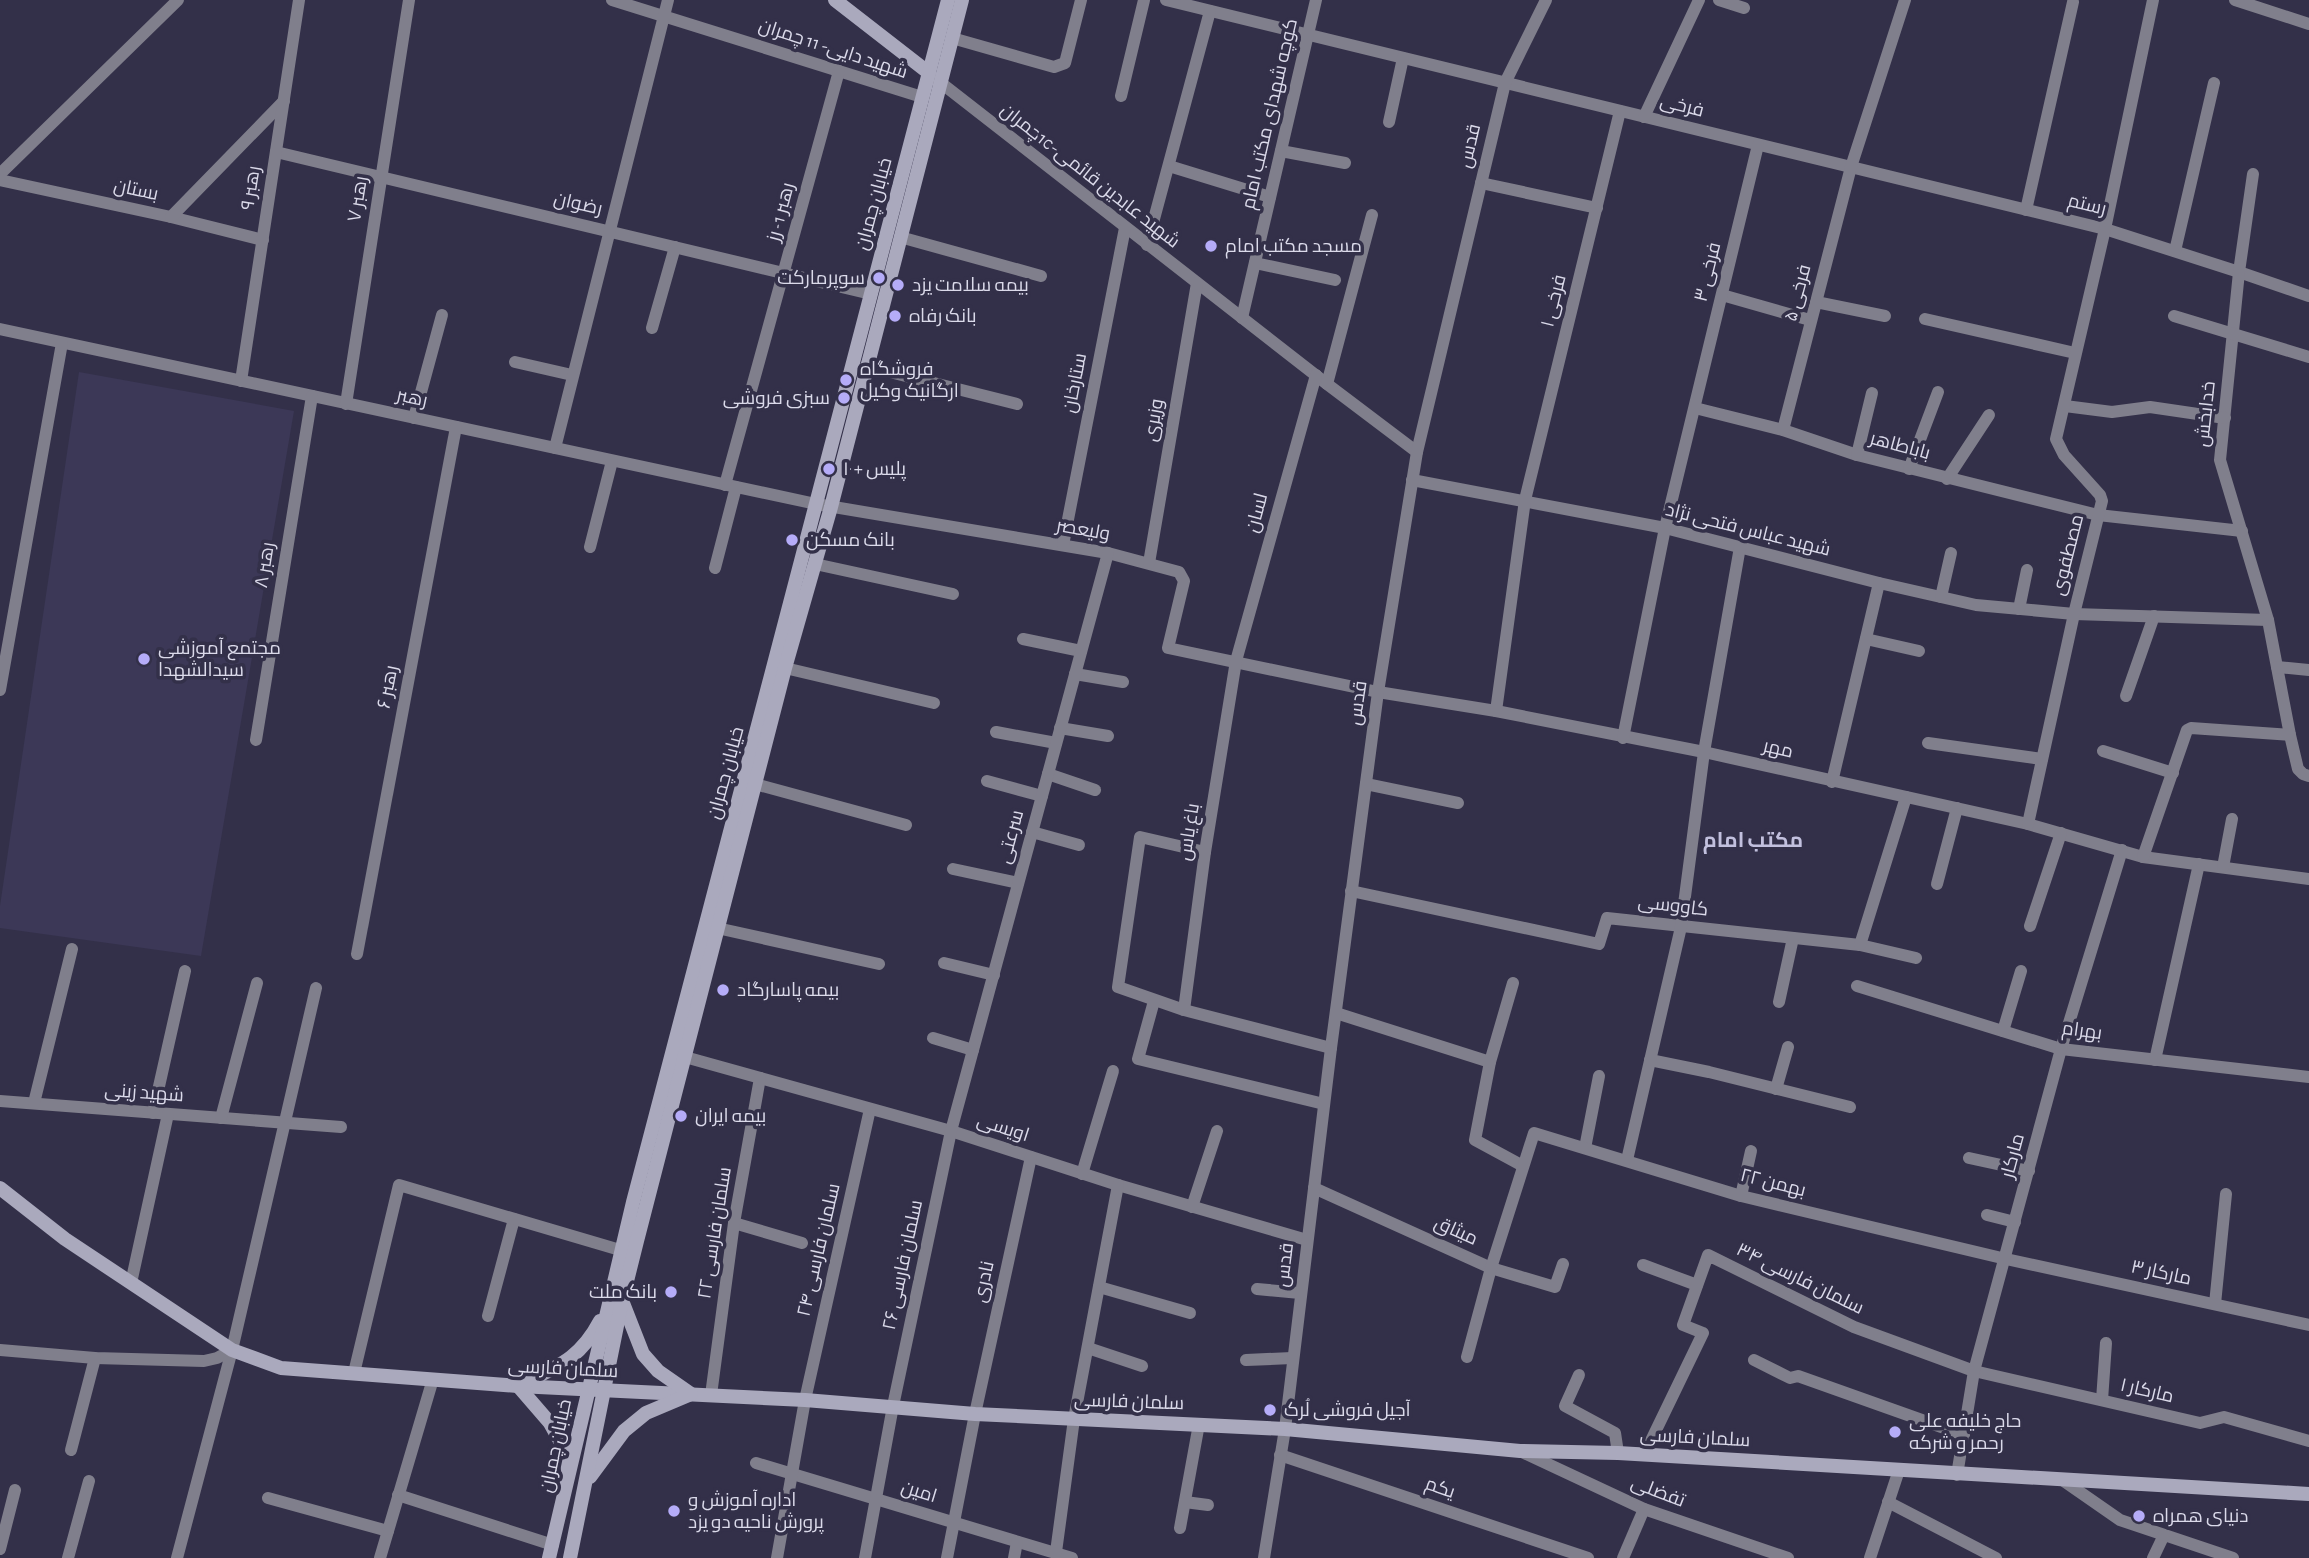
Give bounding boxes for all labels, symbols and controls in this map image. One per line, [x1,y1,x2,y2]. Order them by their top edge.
street label: شهید دایی- 11 چمران [756,15,910,84]
street label: کوچه شهدای مکتب امام [1238,17,1304,212]
street label: فرخی [1658,91,1706,122]
street label: شهید عابدین قائمی-10چمران [996,99,1184,253]
street label: قدس [1456,122,1485,170]
street label: خیابان چمران [853,156,897,253]
street label: رهبر ۹ [238,165,265,212]
street label: رهبر ۷ [345,175,372,224]
street label: بستان [112,176,160,205]
street label: رهبر 1- رز [764,181,799,245]
street label: رضوان [552,189,604,220]
street label: رستم [2065,191,2108,222]
place label: مسجد مکتب امام [1225,237,1362,259]
marker: مسجد مکتب امام [1203,238,1219,254]
street label: فرخی ۳ [1691,240,1726,304]
street label: فرخی ۵ [1781,262,1816,324]
place label: سوپرمارکت [777,269,865,290]
marker: سوپرمارکت [871,270,887,286]
street label: فرخی ۱ [1538,273,1571,330]
place label: بيمه سلامت يزد [912,276,1029,296]
marker: بيمه سلامت يزد [890,277,906,293]
place label: بانک رفاه [909,307,977,327]
marker: بانک رفاه [887,308,903,324]
street label: ستارخان [1060,351,1091,415]
place label: فروشگاه ارگانیک وکیل [860,359,959,402]
marker: فروشگاه ارگانیک وکیل [838,372,854,388]
street label: خدابخش [2192,380,2220,448]
street label: رهبر [393,385,429,412]
place label: سبزی فروشی [723,388,830,409]
marker: سبزی فروشی [836,390,852,406]
street label: وزیری [1141,397,1168,443]
street label: باباطاهر [1866,429,1932,464]
place label: پلیس +۱۰ [843,460,906,481]
marker: پلیس +۱۰ [821,461,837,477]
street label: لسان [1243,491,1272,535]
street label: شهید عباس فتحی نژاد [1663,499,1833,561]
street label: مصطفوی [2049,513,2088,598]
street label: ولیعصر [1053,516,1111,545]
place label: بانک مسکن [806,531,895,551]
marker: بانک مسکن [784,532,800,548]
street label: رهبر ۸ [252,541,279,590]
place label: مجتمع آموزشی سیدالشهدا [158,637,281,681]
marker: مجتمع آموزشی سیدالشهدا [136,651,152,667]
street label: رهبر ۶ [375,664,402,710]
street label: قدس [1345,680,1372,727]
street label: خیابان چمران [705,725,749,822]
street label: مهر [1760,736,1795,763]
street label: باغ یاس [1175,802,1206,863]
street label: سرعتی [995,808,1028,866]
district label: مکتب امام [1703,830,1803,854]
street label: کاووسی [1637,892,1709,921]
place label: بیمه پاسارگاد [737,980,839,1002]
marker: بیمه پاسارگاد [715,982,731,998]
street label: بهرام [2060,1019,2103,1046]
street label: شهید زینی [104,1080,184,1106]
place label: بیمه ایران [695,1107,766,1127]
marker: بیمه ایران [673,1108,689,1124]
street label: اویسی [974,1111,1031,1146]
street label: مارکار [1998,1132,2029,1182]
street label: سلمان فارسی ۲۲ [695,1166,736,1301]
street label: ۲۲ بهمن [1738,1166,1808,1201]
street label: سلمان فارسی ۲۴ [794,1182,845,1319]
street label: سلمان فارسی ۲۶ [880,1198,927,1332]
street label: میثاق [1431,1212,1481,1251]
street label: سلمان فارسی ۳۴ [1733,1240,1867,1319]
street label: قدس [1273,1242,1298,1288]
street label: مارکار ۳ [2129,1257,2193,1290]
street label: نادری [970,1260,999,1305]
place label: بانک ملت [589,1283,657,1302]
marker: بانک ملت [663,1284,679,1300]
street label: سلمان فارسی [507,1357,619,1382]
street label: مارکار ۱ [2118,1376,2176,1407]
street label: سلمان فارسی [1073,1391,1185,1414]
street label: خیابان چمران [537,1398,577,1495]
place label: آجیل فروشی لُرک [1284,1398,1411,1421]
marker: آجیل فروشی لُرک [1262,1402,1278,1418]
place label: حاج خلیفه علی رحمر و شرکه [1909,1412,2021,1454]
marker: حاج خلیفه علی رحمر و شرکه [1887,1424,1903,1440]
street label: سلمان فارسی [1639,1426,1751,1451]
street label: تفضلی [1628,1473,1688,1512]
street label: یکم [1422,1474,1457,1505]
street label: امین [899,1478,939,1507]
place label: اداره آموزش و پرورش ناحیه دو یزد [688,1489,824,1534]
marker: اداره آموزش و پرورش ناحیه دو یزد [666,1503,682,1519]
place label: دنیای همراه [2153,1507,2248,1527]
marker: دنیای همراه [2131,1508,2147,1524]

